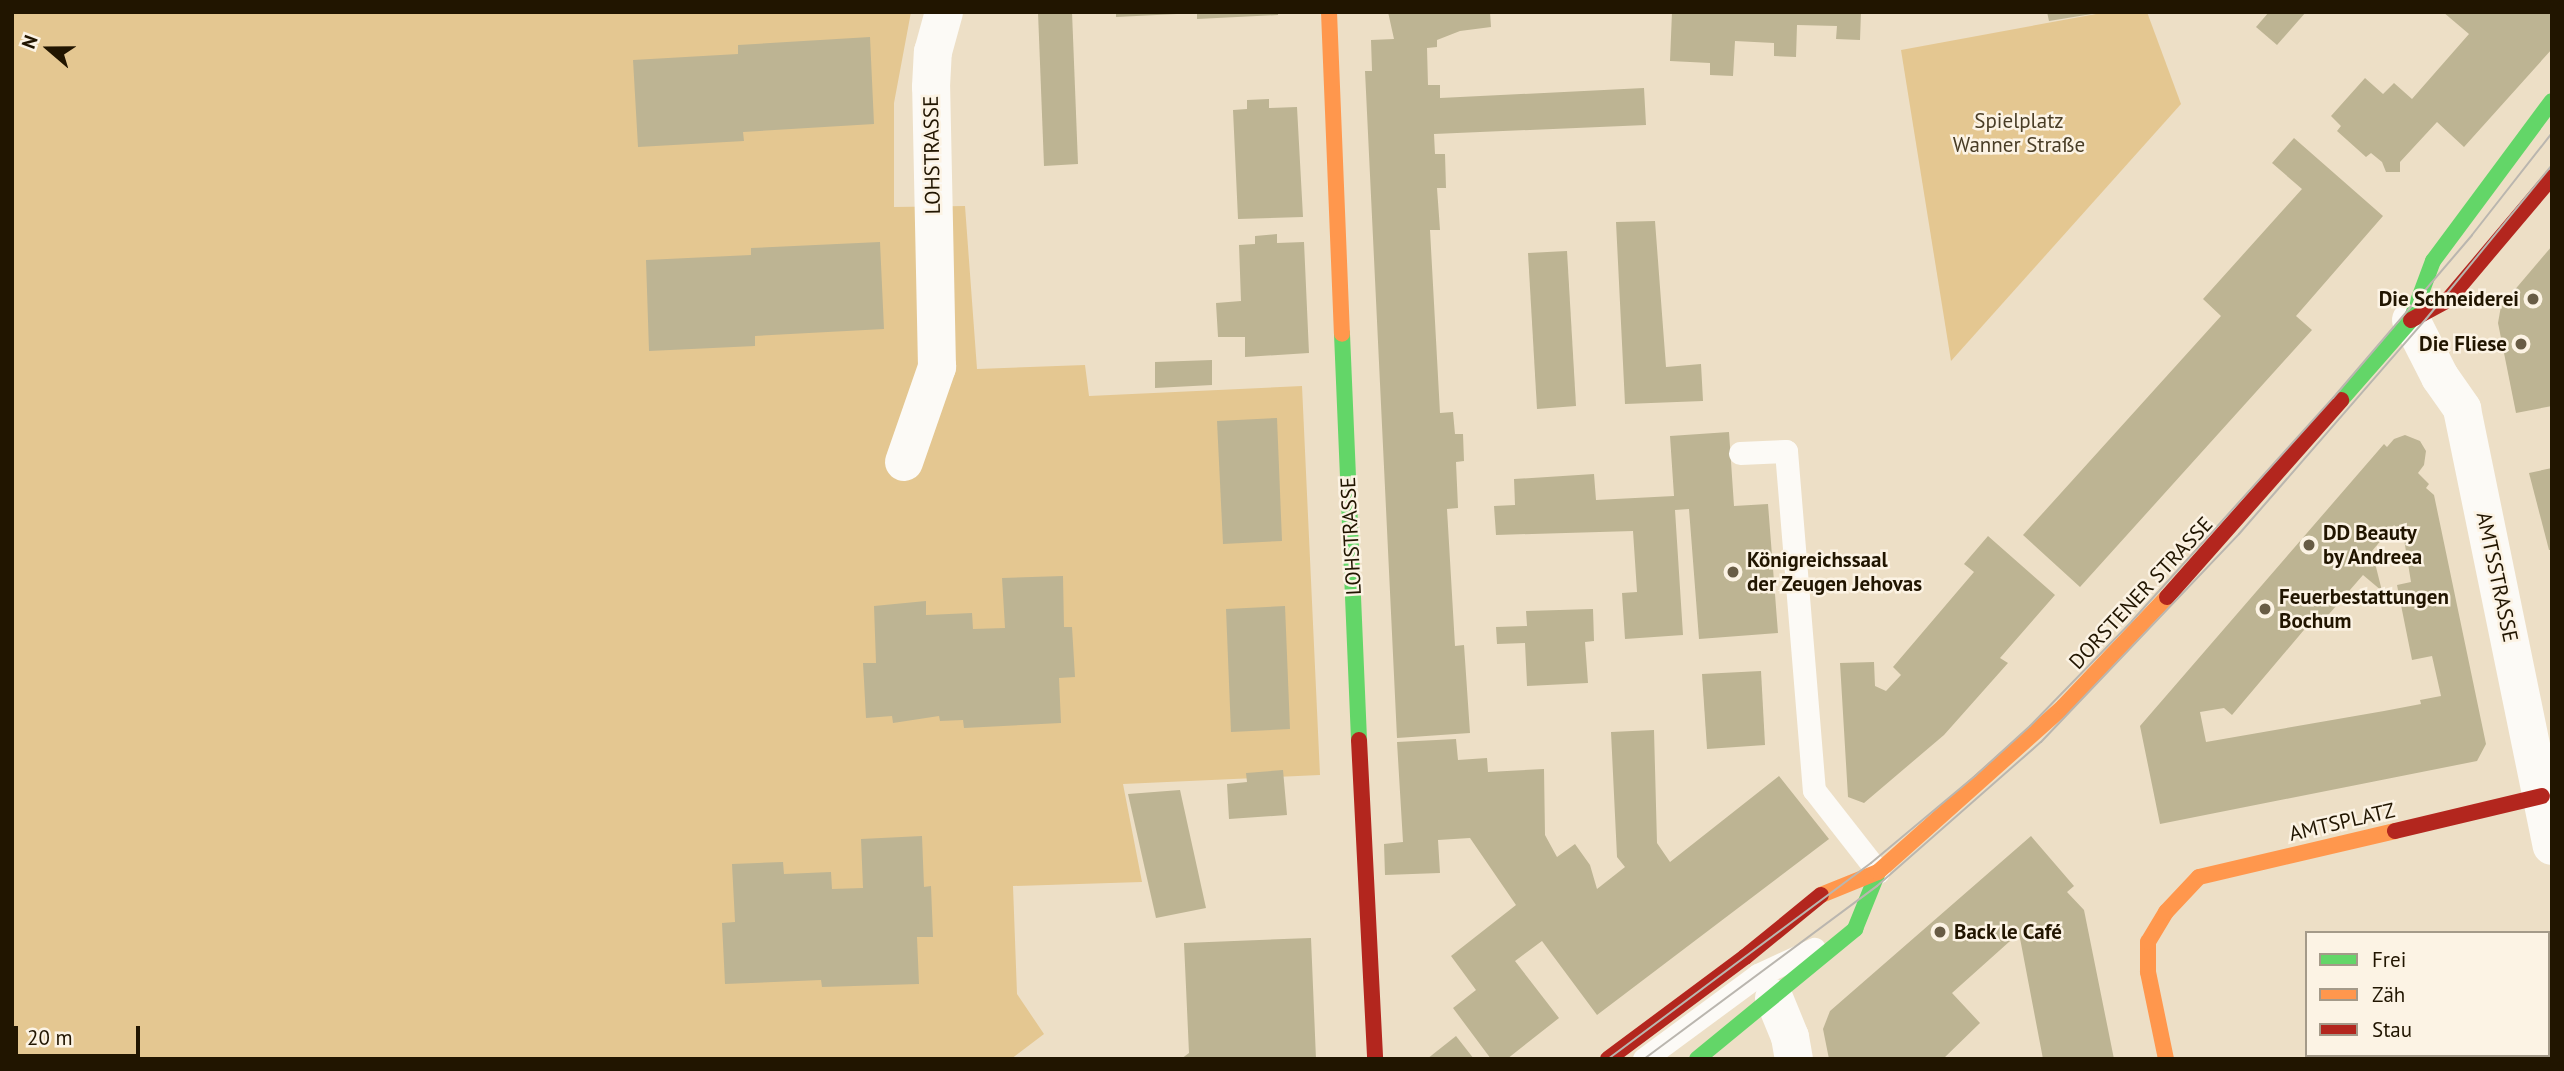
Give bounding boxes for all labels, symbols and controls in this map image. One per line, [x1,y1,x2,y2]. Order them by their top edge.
north arrow [14,14,84,84]
text: N [16,32,43,52]
street label: LOHSTRASSE [918,96,946,214]
park label: Spielplatz Wanner Straße [1953,108,2085,158]
place label: Die Schneiderei [2379,286,2519,312]
marker: Die Schneiderei [2525,291,2541,307]
place label: Die Fliese [2419,331,2507,357]
marker: Die Fliese [2513,336,2529,352]
street label: LOHSTRASSE [1335,476,1367,596]
street label: AMTSSTRASSE [2471,510,2523,644]
street label: DORSTENER STRASSE [2064,512,2218,674]
place label: DD Beauty by Andreea [2323,520,2424,570]
marker: DD Beauty by Andreea [2301,537,2317,553]
place label: Königreichssaal der Zeugen Jehovas [1747,547,1922,597]
marker: Königreichssaal der Zeugen Jehovas [1725,564,1741,580]
place label: Feuerbestattungen Bochum [2279,584,2449,634]
marker: Feuerbestattungen Bochum [2257,601,2273,617]
street label: AMTSPLATZ [2287,798,2397,846]
place label: Back le Café [1954,919,2063,945]
marker: Back le Café [1932,924,1948,940]
legend [2305,931,2550,1057]
text: Frei [2372,946,2406,973]
text: Zäh [2372,981,2405,1008]
scale bar [18,1012,144,1056]
text: Stau [2372,1016,2412,1043]
text: 20 m [27,1024,73,1051]

